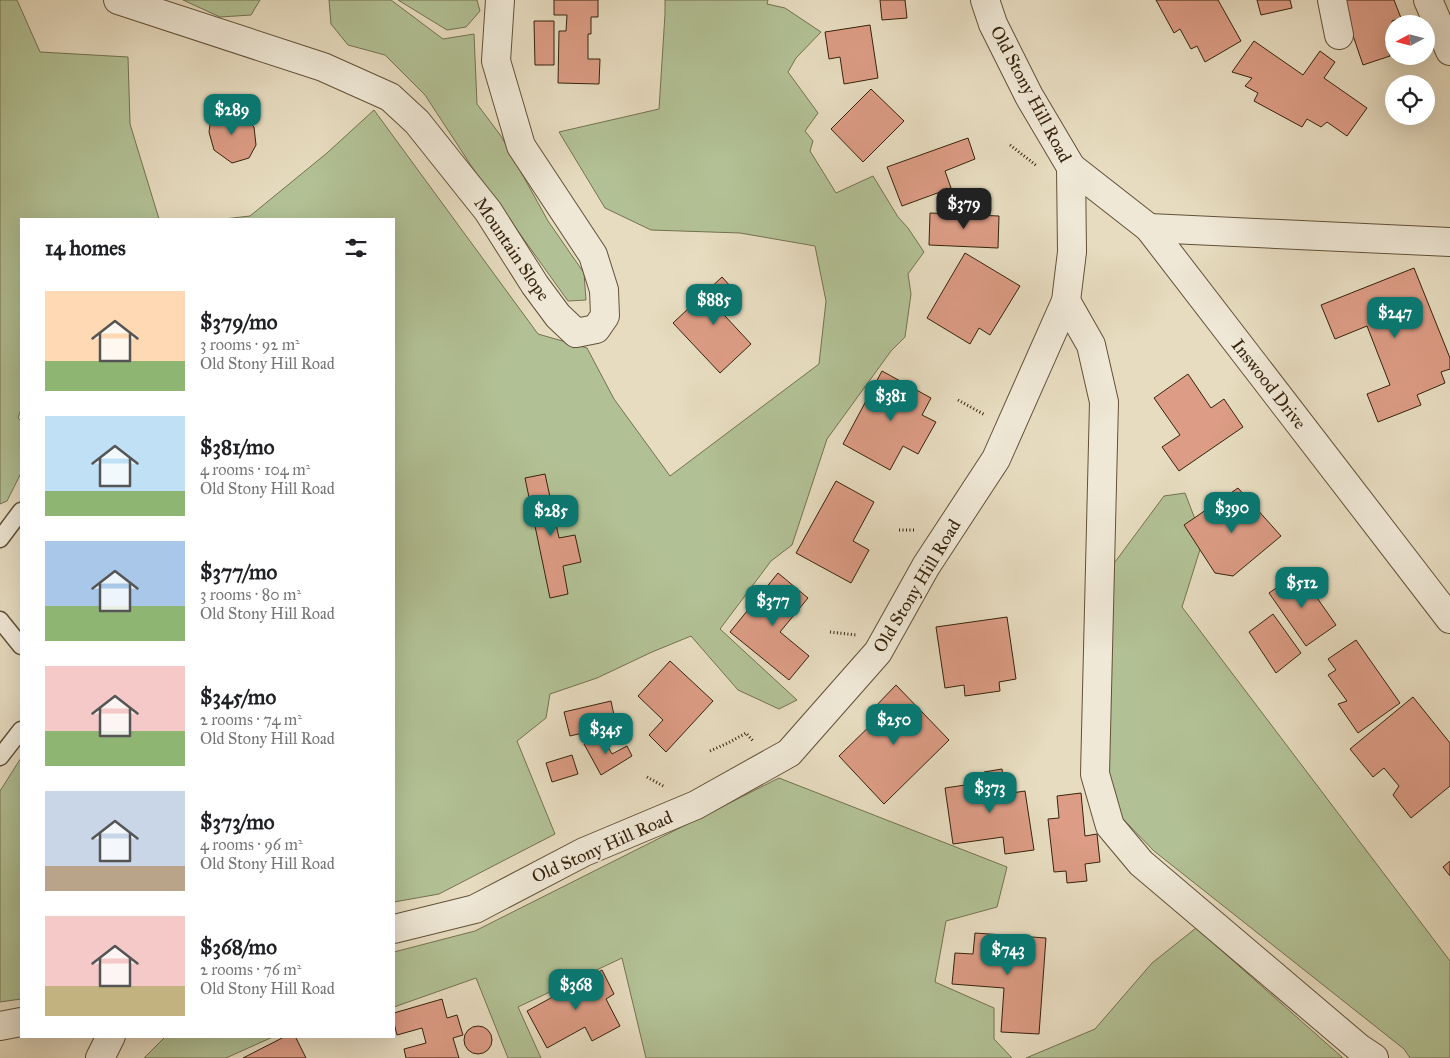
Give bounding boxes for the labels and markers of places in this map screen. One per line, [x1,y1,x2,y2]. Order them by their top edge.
pin: $289 [202,94,262,136]
pin: $379 [934,188,994,230]
pin: $885 [684,284,744,326]
pin: $247 [1365,296,1425,339]
pin: $381 [861,380,921,422]
pin: $390 [1202,492,1262,534]
pin: $285 [521,494,581,537]
pin: $512 [1272,566,1332,609]
pin: $377 [743,584,803,627]
pin: $250 [864,704,924,746]
pin: $345 [576,712,636,755]
pin: $373 [960,772,1020,814]
pin: $743 [978,934,1038,976]
pin: $368 [546,968,606,1011]

